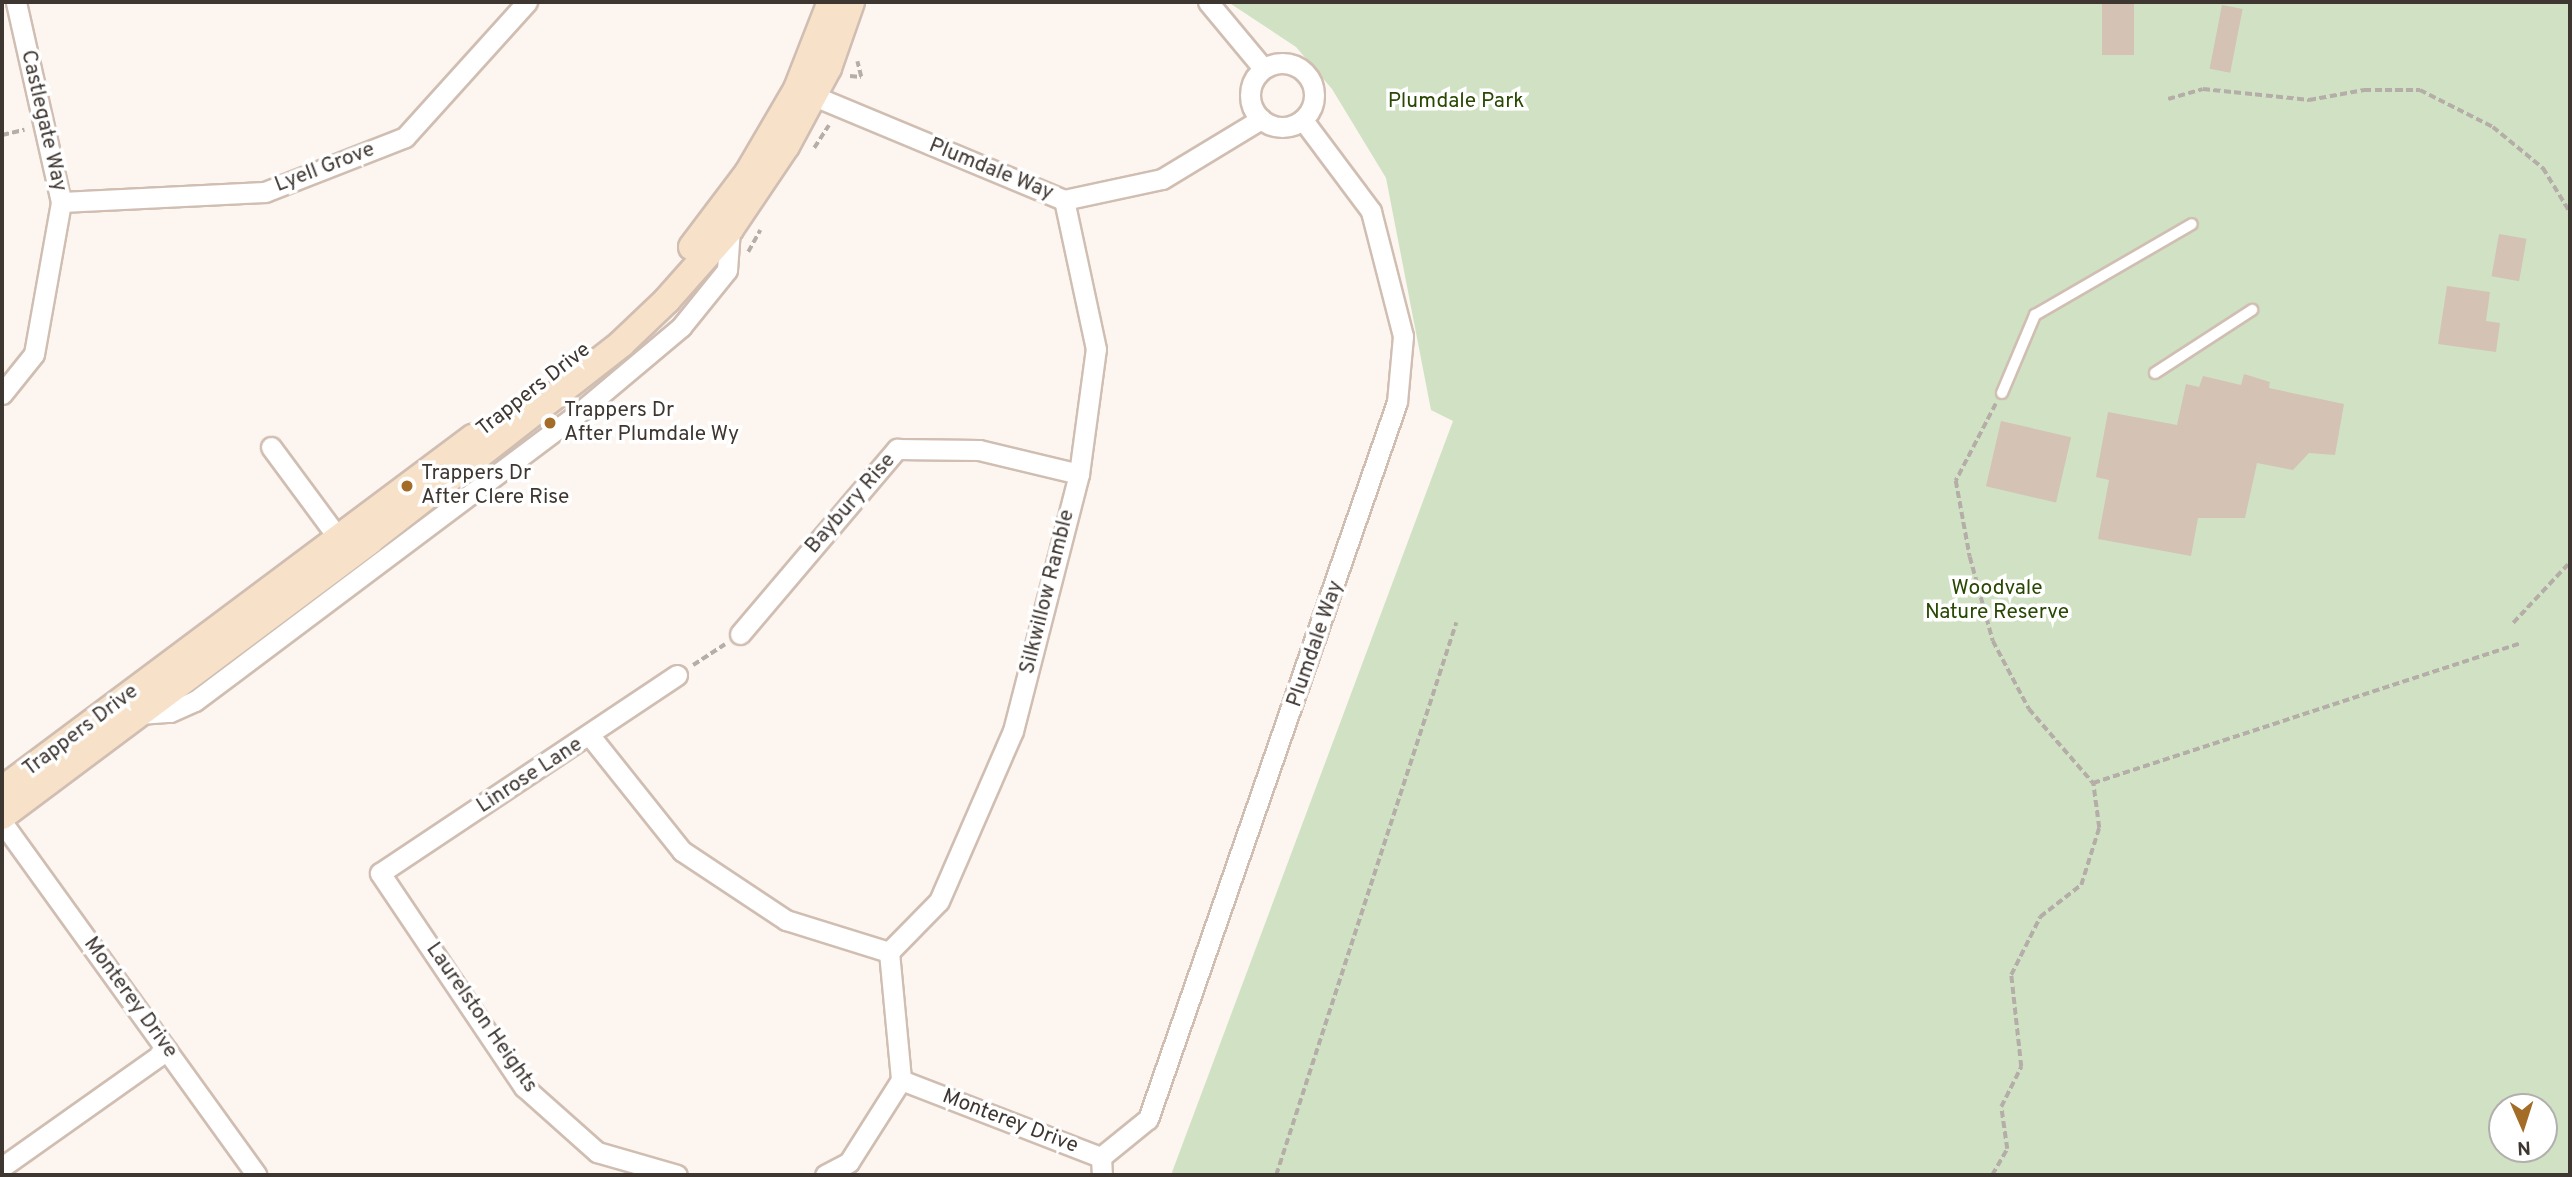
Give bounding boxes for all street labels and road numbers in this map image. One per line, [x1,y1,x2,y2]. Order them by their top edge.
street label: Castlegate Way [14,48,72,194]
street label: Plumdale Way [925,133,1057,207]
street label: Lyell Grove [272,137,378,199]
street label: Trappers Drive [472,338,596,442]
street label: Baybury Rise [801,449,901,559]
street label: Silkwillow Ramble [1015,507,1081,677]
street label: Plumdale Way [1282,577,1350,711]
street label: Trappers Drive [19,680,143,782]
street label: Linrose Lane [473,733,587,819]
street label: Monterey Drive [78,933,182,1063]
street label: Laurelston Heights [420,938,542,1098]
street label: Monterey Drive [938,1085,1082,1159]

